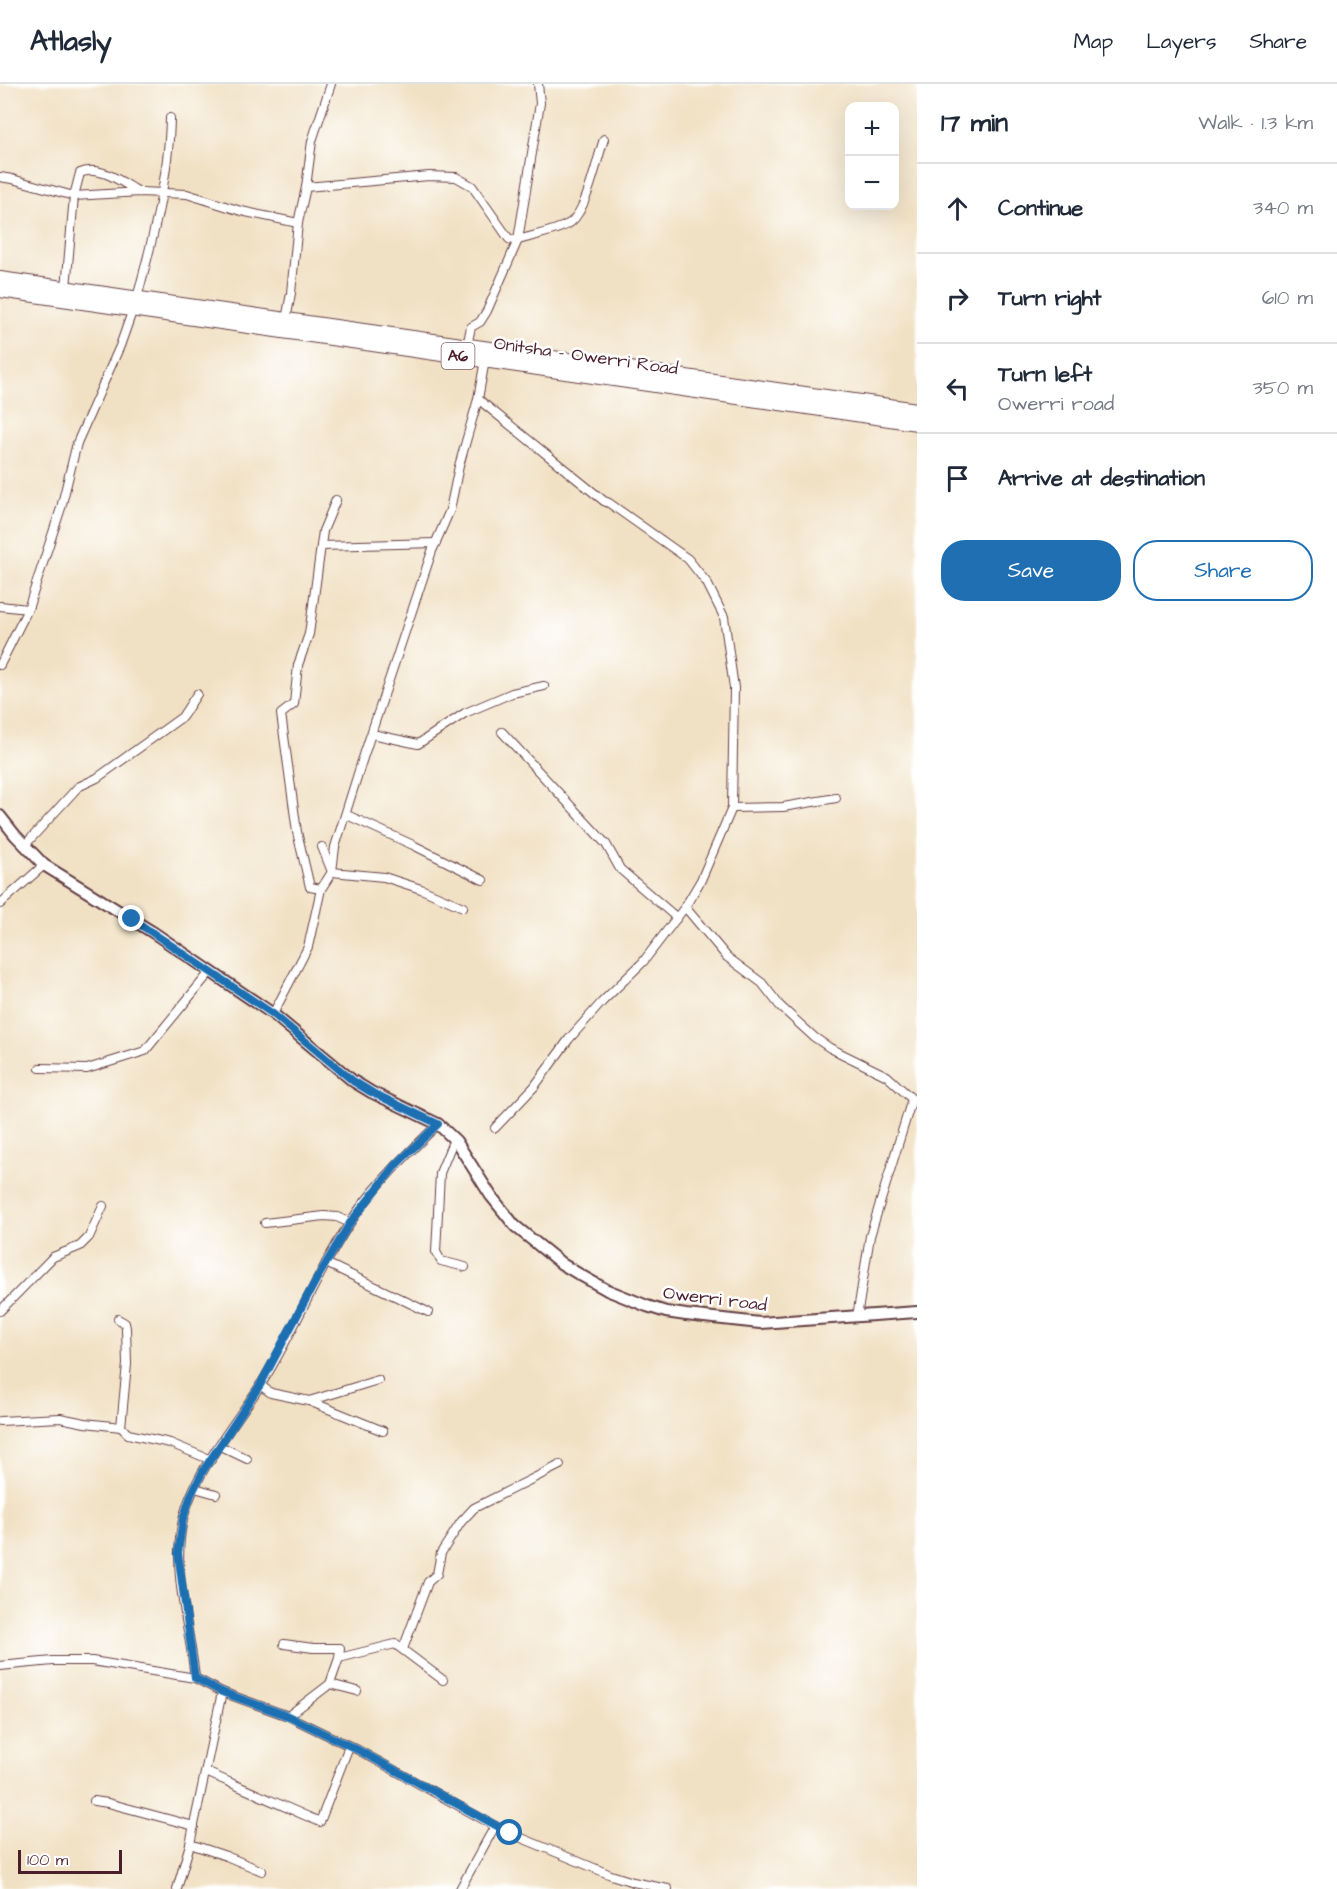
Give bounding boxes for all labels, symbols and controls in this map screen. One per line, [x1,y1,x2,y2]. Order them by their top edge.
text: Atlasly [30,22,112,61]
text: Map [1073,27,1113,56]
text: Layers [1146,27,1216,56]
text: Share [1249,27,1307,56]
map controls [845,102,899,210]
button: + [845,102,899,156]
text: 17 min [941,105,1008,141]
text: Walk · 1.3 km [1198,109,1313,137]
button: − [845,156,899,210]
icon: ahead [941,192,974,225]
text: Continue [998,193,1083,224]
text: 340 m [1253,194,1313,222]
icon: right [941,282,974,315]
text: Turn right [998,283,1101,314]
text: 610 m [1262,284,1313,312]
street label: Onitsha - Owerri Road [492,331,680,381]
road number: A6 [442,343,474,369]
text: Turn left [998,359,1092,390]
icon: left [941,372,974,405]
text: 350 m [1252,374,1313,402]
text: Owerri road [998,390,1114,418]
icon: arrive [941,462,974,495]
text: Arrive at destination [998,463,1205,494]
button: Save [941,540,1121,601]
button: Share [1133,540,1313,601]
route end [118,905,144,931]
street label: Owerri road [662,1280,768,1318]
route start [496,1819,522,1845]
scale bar [18,1847,122,1874]
text: 100 m [27,1849,68,1871]

